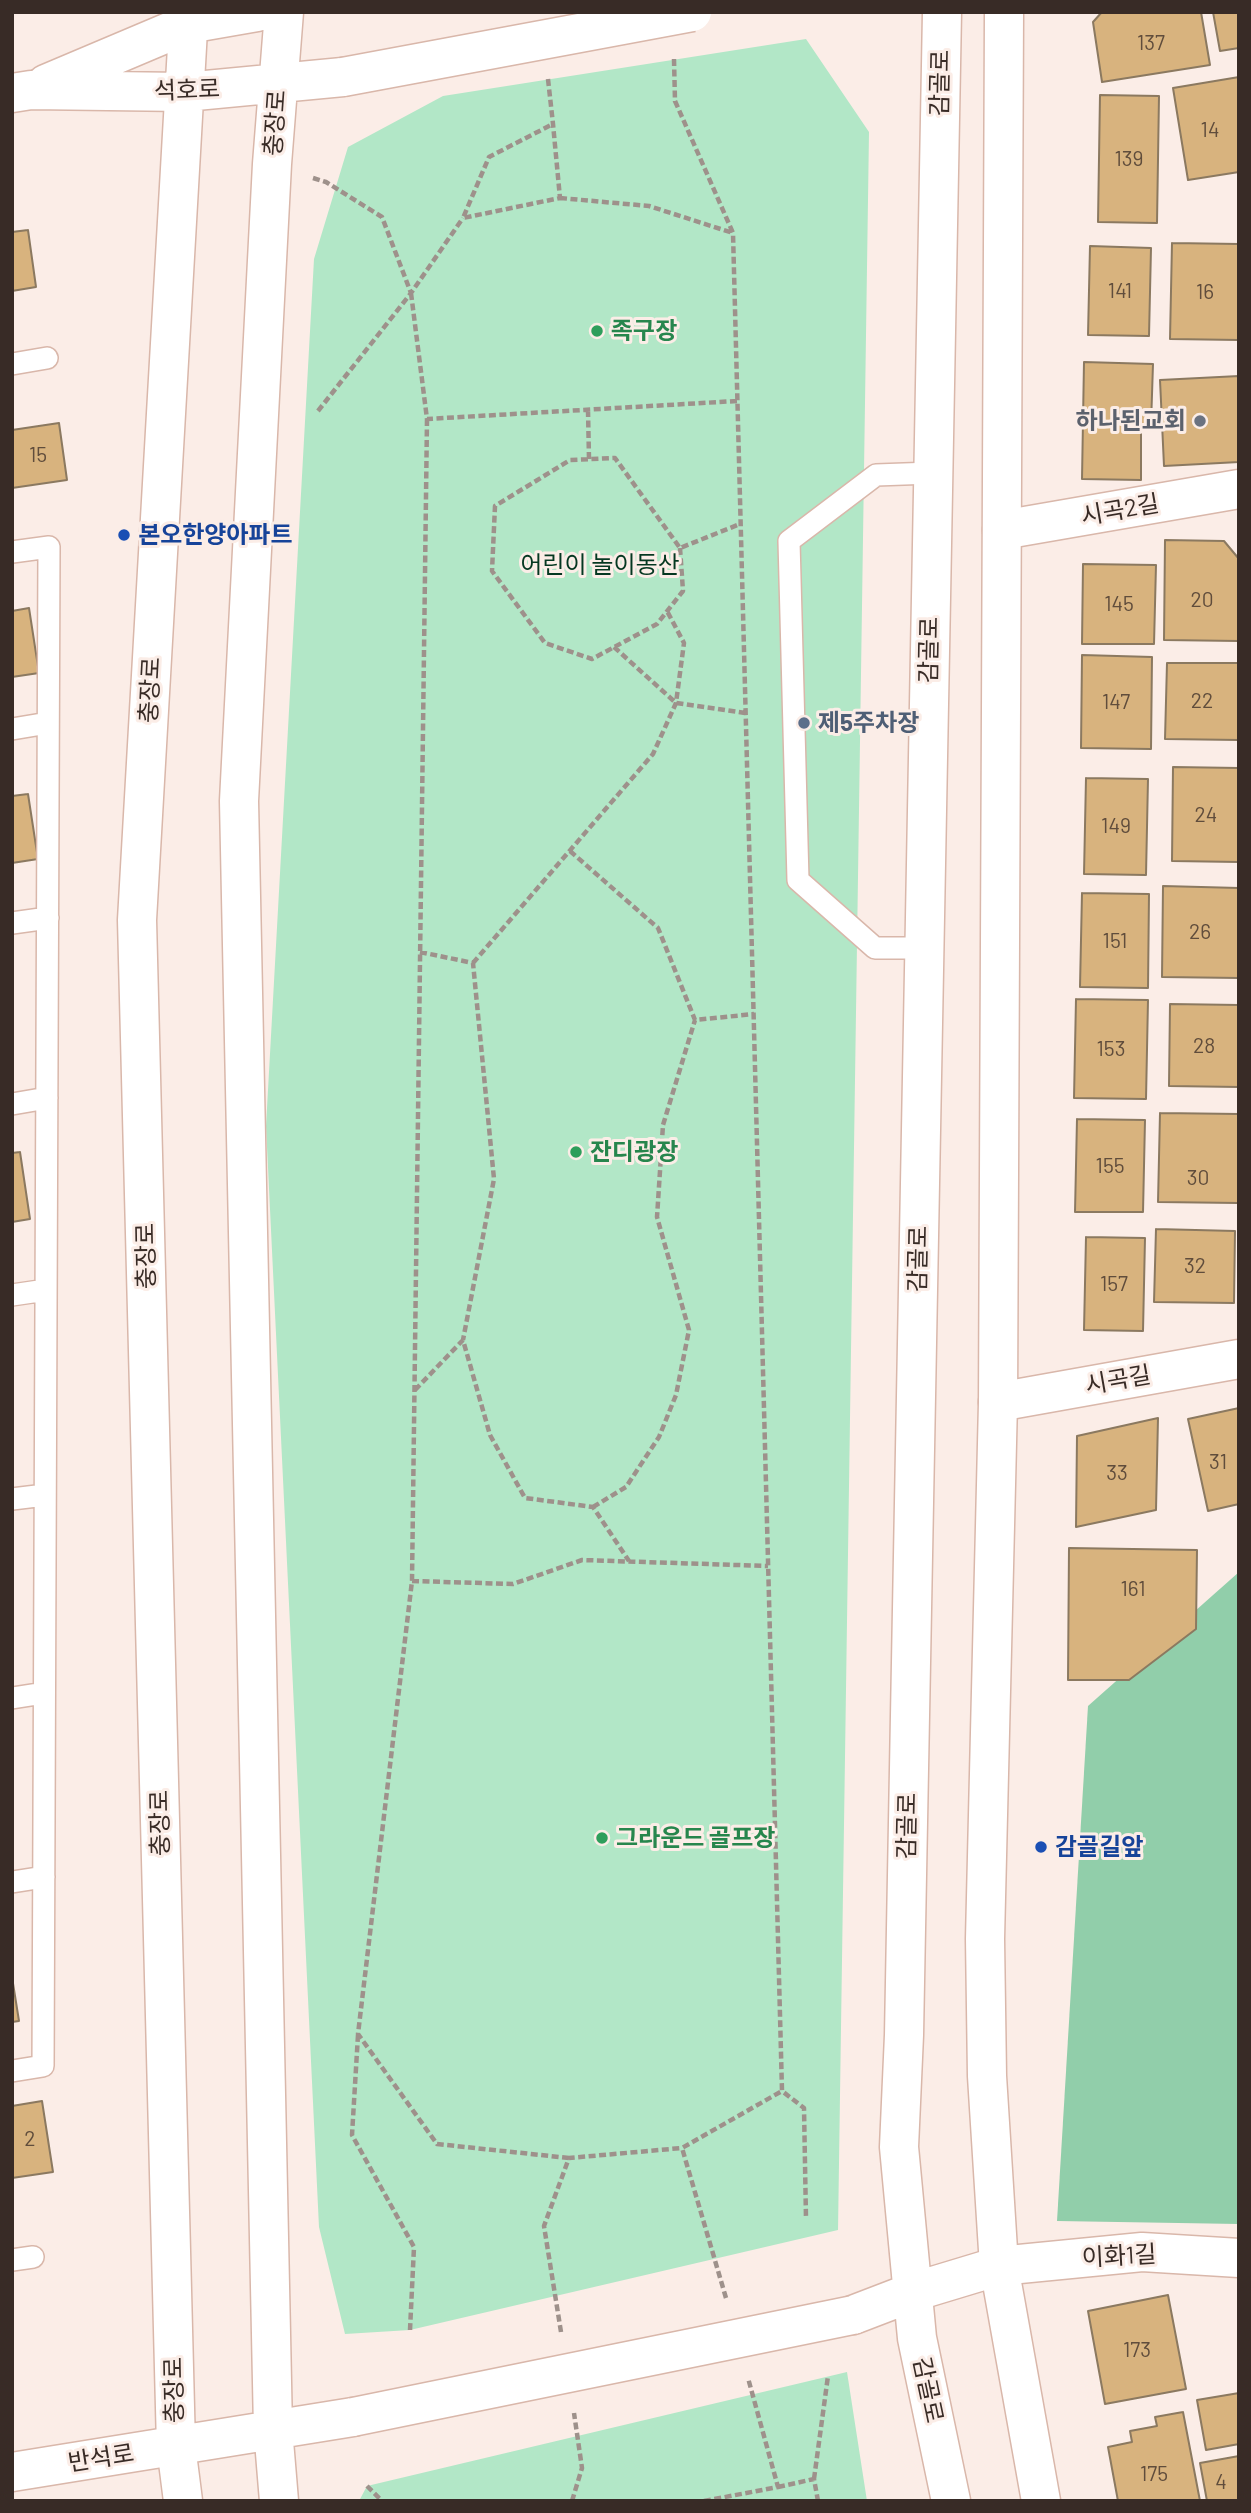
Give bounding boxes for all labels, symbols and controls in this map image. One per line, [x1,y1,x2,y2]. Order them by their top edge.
house number: 137 [1137,30,1165,56]
street label: 감골로 [925,50,955,116]
street label: 석호로 [153,74,221,106]
street label: 충장로 [258,89,292,157]
house number: 14 [1201,117,1219,143]
house number: 139 [1114,146,1144,172]
house number: 141 [1108,278,1132,304]
house number: 16 [1196,279,1214,305]
place label: 족구장 [611,317,677,345]
marker: 족구장 [589,323,605,339]
place label: 하나된교회 [1076,407,1186,435]
marker: 하나된교회 [1192,413,1208,429]
house number: 15 [29,442,47,468]
street label: 시곡2길 [1079,489,1161,531]
place label: 본오한양아파트 [138,521,293,549]
marker: 본오한양아파트 [116,527,132,543]
park label: 어린이 놀이동산 [520,551,680,579]
house number: 20 [1190,587,1214,613]
house number: 145 [1104,591,1134,617]
street label: 감골로 [914,617,944,683]
street label: 충장로 [134,656,166,724]
house number: 22 [1191,688,1213,714]
house number: 147 [1102,689,1130,715]
place label: 제5주차장 [818,709,919,737]
marker: 제5주차장 [796,715,812,731]
house number: 24 [1195,802,1217,828]
house number: 149 [1101,813,1131,839]
house number: 26 [1189,919,1211,945]
house number: 151 [1103,928,1127,954]
house number: 28 [1193,1033,1215,1059]
house number: 153 [1097,1036,1125,1062]
place label: 잔디광장 [590,1138,678,1166]
marker: 잔디광장 [568,1144,584,1160]
house number: 155 [1096,1153,1124,1179]
house number: 30 [1187,1165,1209,1191]
street label: 충장로 [131,1223,161,1289]
street label: 감골로 [903,1226,933,1292]
house number: 32 [1184,1253,1206,1279]
house number: 157 [1100,1271,1128,1297]
street label: 시곡길 [1083,1360,1153,1400]
house number: 31 [1209,1449,1227,1475]
house number: 33 [1106,1460,1128,1486]
house number: 161 [1120,1576,1146,1602]
street label: 충장로 [145,1790,175,1856]
street label: 감골로 [892,1793,922,1859]
place label: 그라운드 골프장 [616,1824,775,1852]
marker: 그라운드 골프장 [594,1830,610,1846]
place label: 감골길앞 [1055,1833,1143,1861]
marker: 감골길앞 [1033,1839,1049,1855]
house number: 2 [24,2126,36,2152]
street label: 이화1길 [1081,2240,1157,2272]
house number: 173 [1123,2337,1151,2363]
street label: 감골로 [907,2355,949,2425]
street label: 충장로 [159,2357,189,2423]
street label: 반석로 [66,2439,136,2477]
house number: 175 [1140,2461,1168,2487]
house number: 4 [1215,2469,1227,2495]

